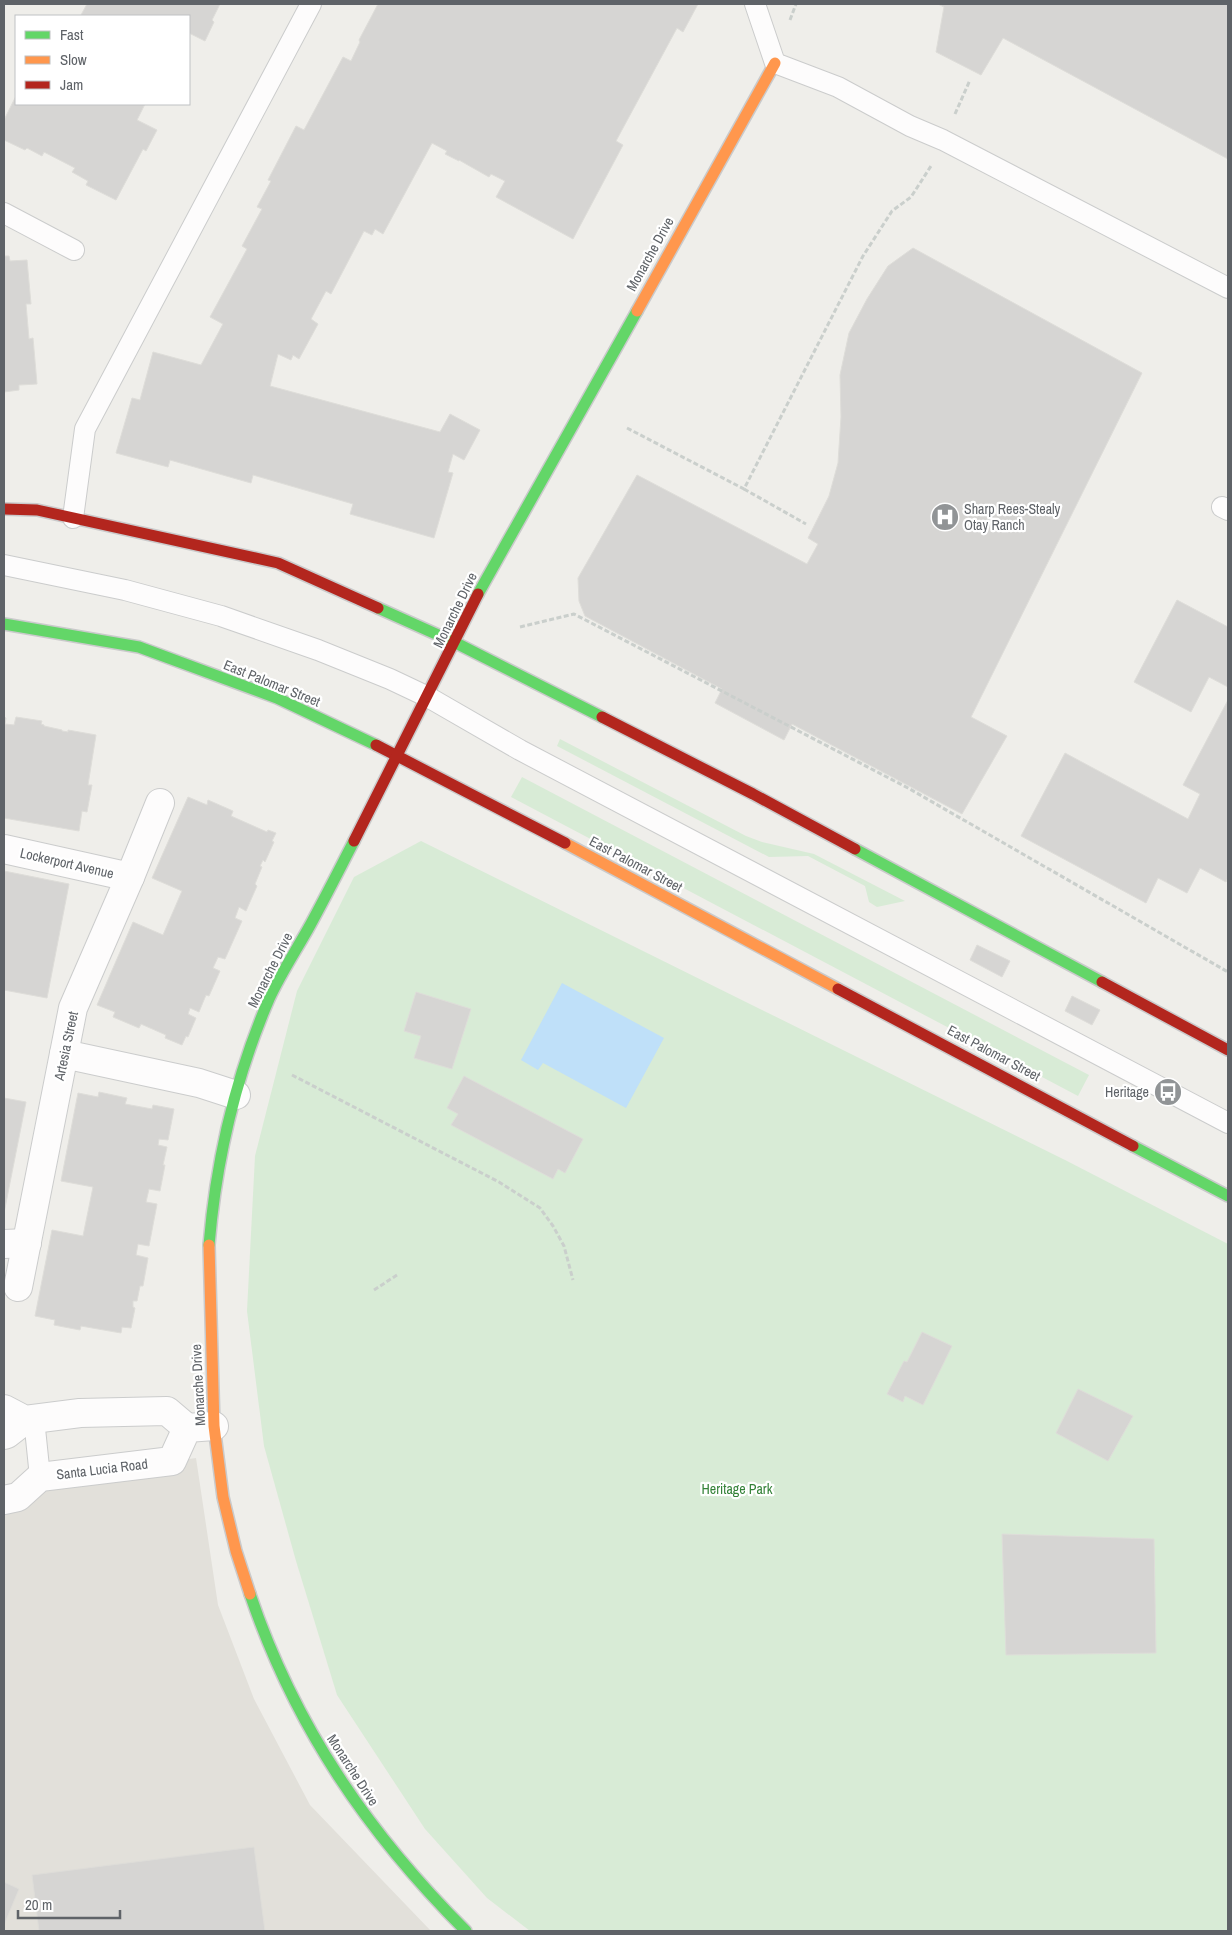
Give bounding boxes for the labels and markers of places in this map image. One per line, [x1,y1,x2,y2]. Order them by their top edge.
place label: Sharp Rees-Stealy Otay Ranch [964,500,1061,534]
hospital icon: Sharp Rees-Stealy Otay Ranch [930,502,960,532]
bus stop icon: Heritage [1153,1077,1183,1107]
place label: Heritage [1105,1083,1149,1101]

